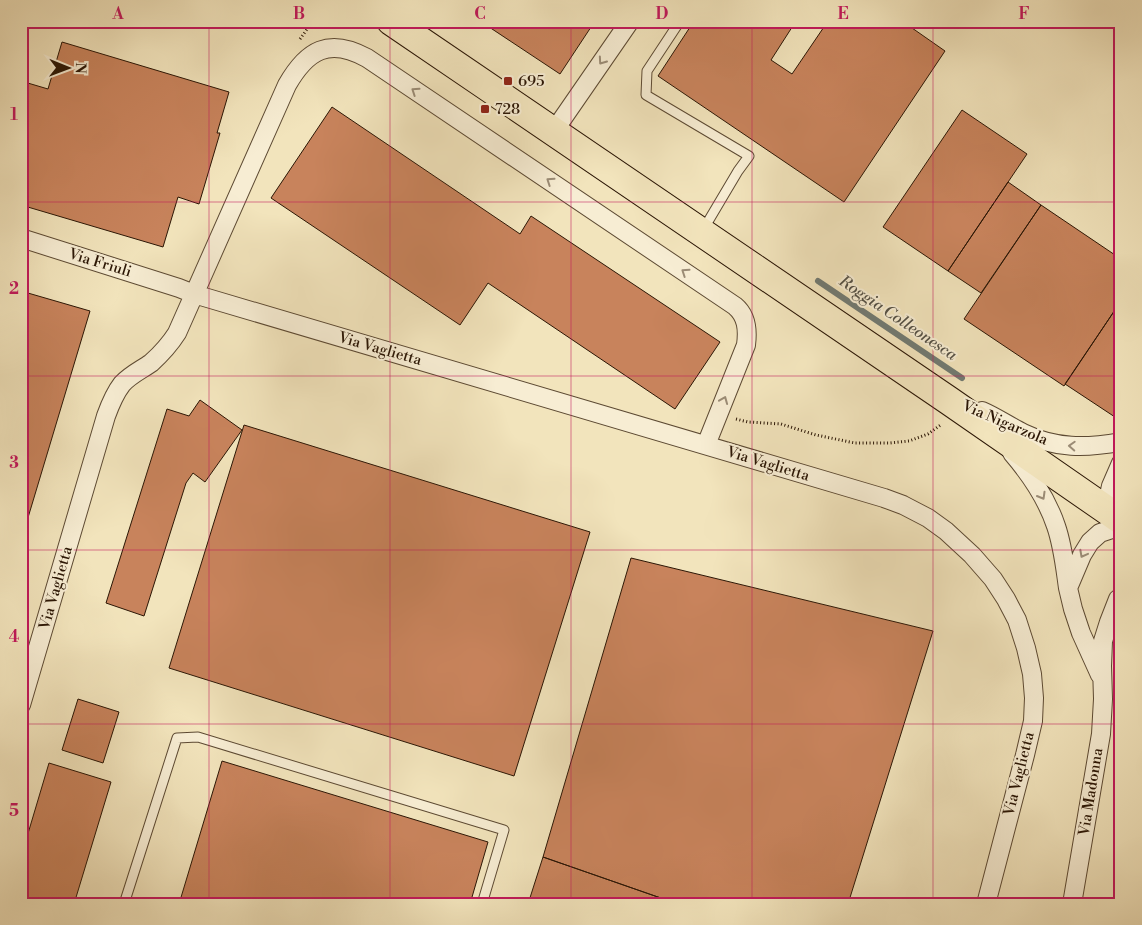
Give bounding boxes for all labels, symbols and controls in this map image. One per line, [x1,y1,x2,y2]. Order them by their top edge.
text: A [111,4,124,24]
text: B [293,4,305,24]
text: C [474,4,486,24]
text: D [656,4,669,24]
text: E [837,4,849,24]
text: F [1018,4,1030,24]
north arrow [42,42,92,92]
one-way arrow [599,56,608,65]
text: N [71,63,89,74]
place label: 695 [518,72,544,91]
marker: 695 [502,75,514,87]
one-way arrow [412,87,421,97]
place label: 728 [495,100,520,119]
marker: 728 [479,103,491,115]
text: 1 [10,105,18,125]
one-way arrow [546,178,556,187]
street label: Via Friuli [65,244,134,282]
one-way arrow [681,269,691,278]
water label: Roggia Colleonesca [834,271,961,365]
text: 2 [9,279,19,299]
street label: Via Vaglietta [335,328,424,370]
one-way arrow [718,396,728,405]
street label: Via Nigarzola [958,396,1051,450]
one-way arrow [1068,441,1076,452]
street label: Via Vaglietta [723,442,812,486]
text: 3 [9,453,19,473]
one-way arrow [1036,491,1046,500]
street label: Via Vaglietta [35,544,77,633]
one-way arrow [1079,549,1089,558]
text: 4 [9,627,20,647]
street label: Via Vaglietta [999,730,1039,819]
street label: Via Madonna [1075,746,1107,838]
text: 5 [9,801,19,821]

